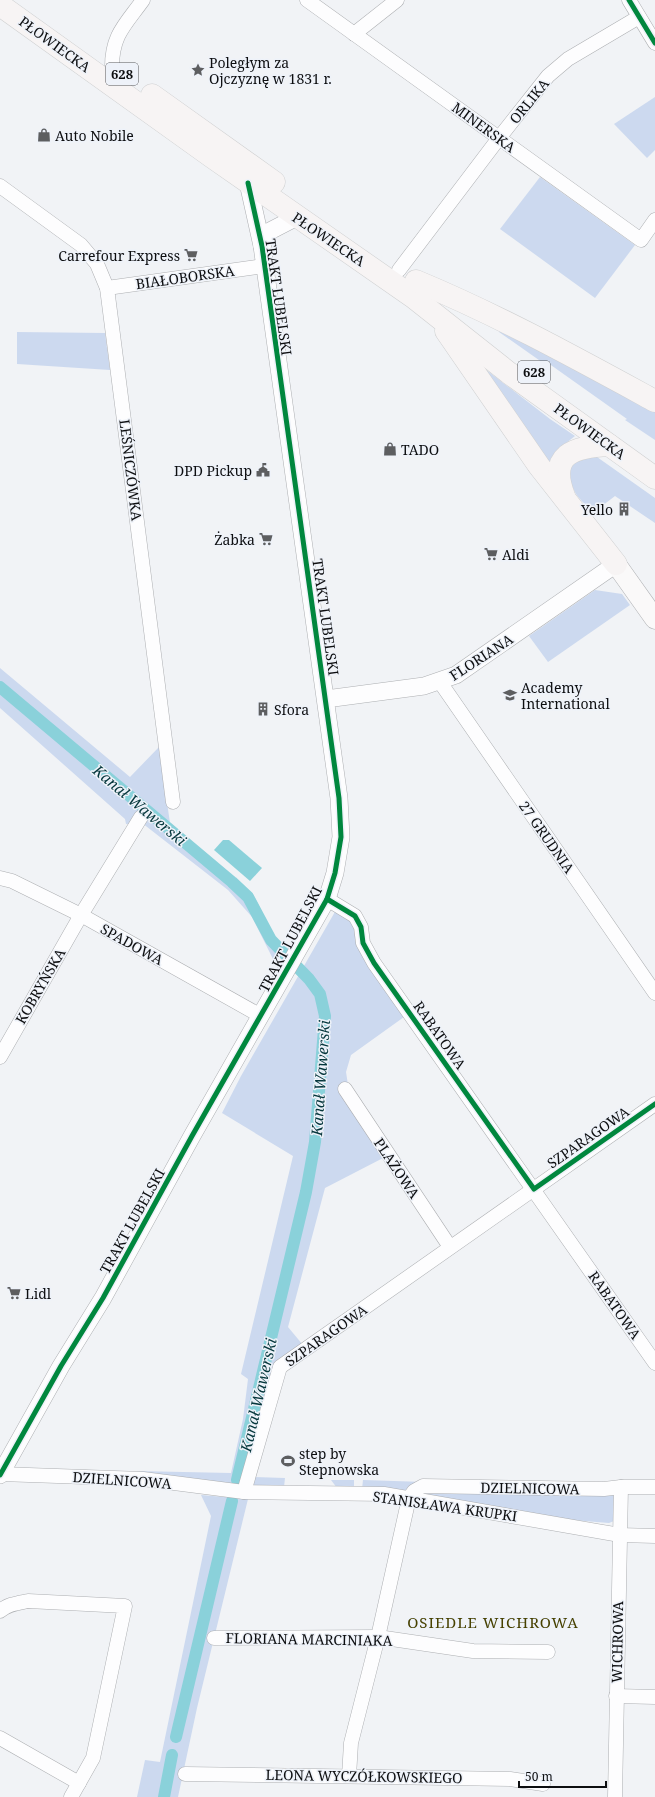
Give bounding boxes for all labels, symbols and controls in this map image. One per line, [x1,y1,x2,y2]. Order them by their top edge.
street label: PŁOWIECKA [15,12,95,76]
place label: Poległym za Ojczyznę w 1831 r. [209,53,332,88]
place icon: Poległym za Ojczyznę w 1831 r. [190,62,206,78]
road number: 628 [106,63,138,85]
street label: ORLIKA [505,74,553,128]
street label: MINERSKA [448,98,520,157]
place label: Auto Nobile [55,126,134,145]
shop icon: Auto Nobile [36,127,52,143]
street label: PŁOWIECKA [289,208,369,270]
street label: TRAKT LUBELSKI [261,237,297,357]
place label: Carrefour Express [58,246,180,265]
supermarket icon: Carrefour Express [183,247,199,263]
street label: BIAŁOBORSKA [135,261,236,293]
road number: 628 [518,361,550,383]
street label: PŁOWIECKA [550,399,630,463]
street label: LEŚNICZÓWKA [115,418,147,522]
place label: TADO [401,440,439,459]
shop icon: TADO [382,441,398,457]
place label: DPD Pickup [174,461,252,480]
public building icon: DPD Pickup [255,462,271,478]
place label: Yello [580,500,613,519]
building icon: Yello [616,501,632,517]
place label: Żabka [214,530,255,549]
supermarket icon: Żabka [258,531,274,547]
place label: Aldi [502,545,530,564]
supermarket icon: Aldi [483,546,499,562]
street label: TRAKT LUBELSKI [308,557,344,677]
street label: FLORIANA [446,629,517,685]
place label: Academy International [521,678,610,713]
school or university icon: Academy International [502,687,518,703]
place label: Sfora [274,700,309,719]
building icon: Sfora [255,701,271,717]
water label: Kanał Wawerski [88,759,191,850]
street label: 27 GRUDNIA [515,797,579,877]
street label: TRAKT LUBELSKI [254,883,326,995]
street label: SPADOWA [97,919,167,969]
street label: KOBRYŃSKA [11,945,69,1027]
street label: RABATOWA [410,997,470,1073]
water label: Kanał Wawerski [306,1019,334,1138]
street label: SZPARAGOWA [543,1102,633,1172]
street label: PLAŻOWA [370,1134,424,1202]
street label: TRAKT LUBELSKI [95,1165,169,1277]
street label: RABATOWA [585,1267,645,1343]
place label: Lidl [25,1284,52,1303]
supermarket icon: Lidl [6,1285,22,1301]
street label: SZPARAGOWA [281,1300,371,1370]
water label: Kanał Wawerski [235,1336,281,1455]
place label: step by Stepnowska [299,1444,379,1479]
sports icon: step by Stepnowska [280,1453,296,1469]
street label: DZIELNICOWA [72,1467,172,1493]
street label: DZIELNICOWA [480,1478,580,1498]
street label: STANISŁAWA KRUPKI [372,1486,518,1526]
street label: WICHROWA [607,1601,627,1683]
district label: OSIEDLE WICHROWA [407,1612,579,1632]
street label: FLORIANA MARCINIAKA [225,1628,393,1650]
scale bar [519,1763,606,1789]
street label: LEONA WYCZÓŁKOWSKIEGO [265,1765,463,1787]
text: 50 m [525,1768,553,1785]

